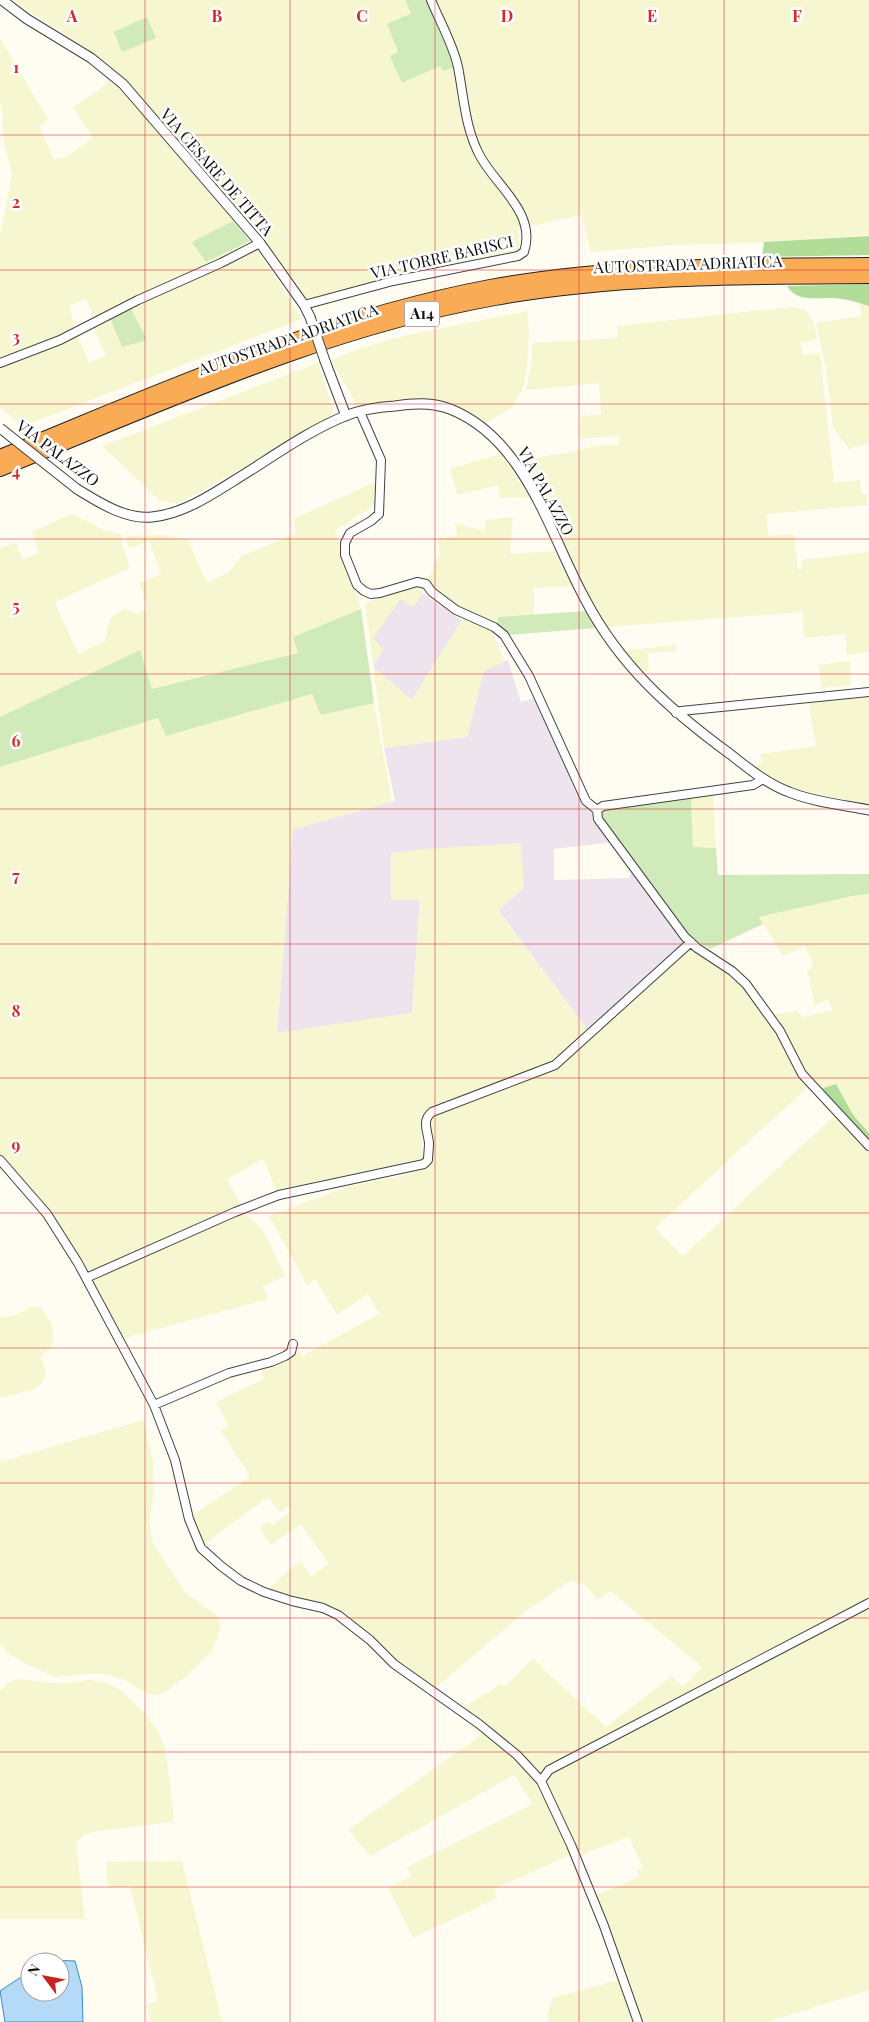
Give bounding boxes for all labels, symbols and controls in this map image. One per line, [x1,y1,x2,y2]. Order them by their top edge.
text: A [66,5,78,26]
text: B [212,5,223,26]
text: C [356,5,368,26]
text: D [501,5,513,26]
text: E [647,5,657,26]
text: F [792,5,802,26]
text: 1 [13,56,19,77]
street label: VIA CESARE DE TITTA [156,103,279,240]
text: 2 [12,191,20,212]
street label: VIA TORRE BARISCI [368,230,515,283]
street label: AUTOSTRADA ADRIATICA [592,250,784,277]
street label: AUTOSTRADA ADRIATICA [194,298,381,380]
road number: A14 [404,302,440,326]
text: 3 [12,326,20,347]
street label: VIA PALAZZO [12,414,104,491]
street label: VIA PALAZZO [513,442,580,539]
text: 4 [12,460,20,481]
text: 5 [12,595,20,616]
text: 6 [12,730,21,751]
text: 7 [12,865,20,886]
text: 8 [12,1000,21,1021]
text: 9 [12,1134,21,1155]
north arrow [20,1952,70,2002]
text: N [23,1961,44,1979]

